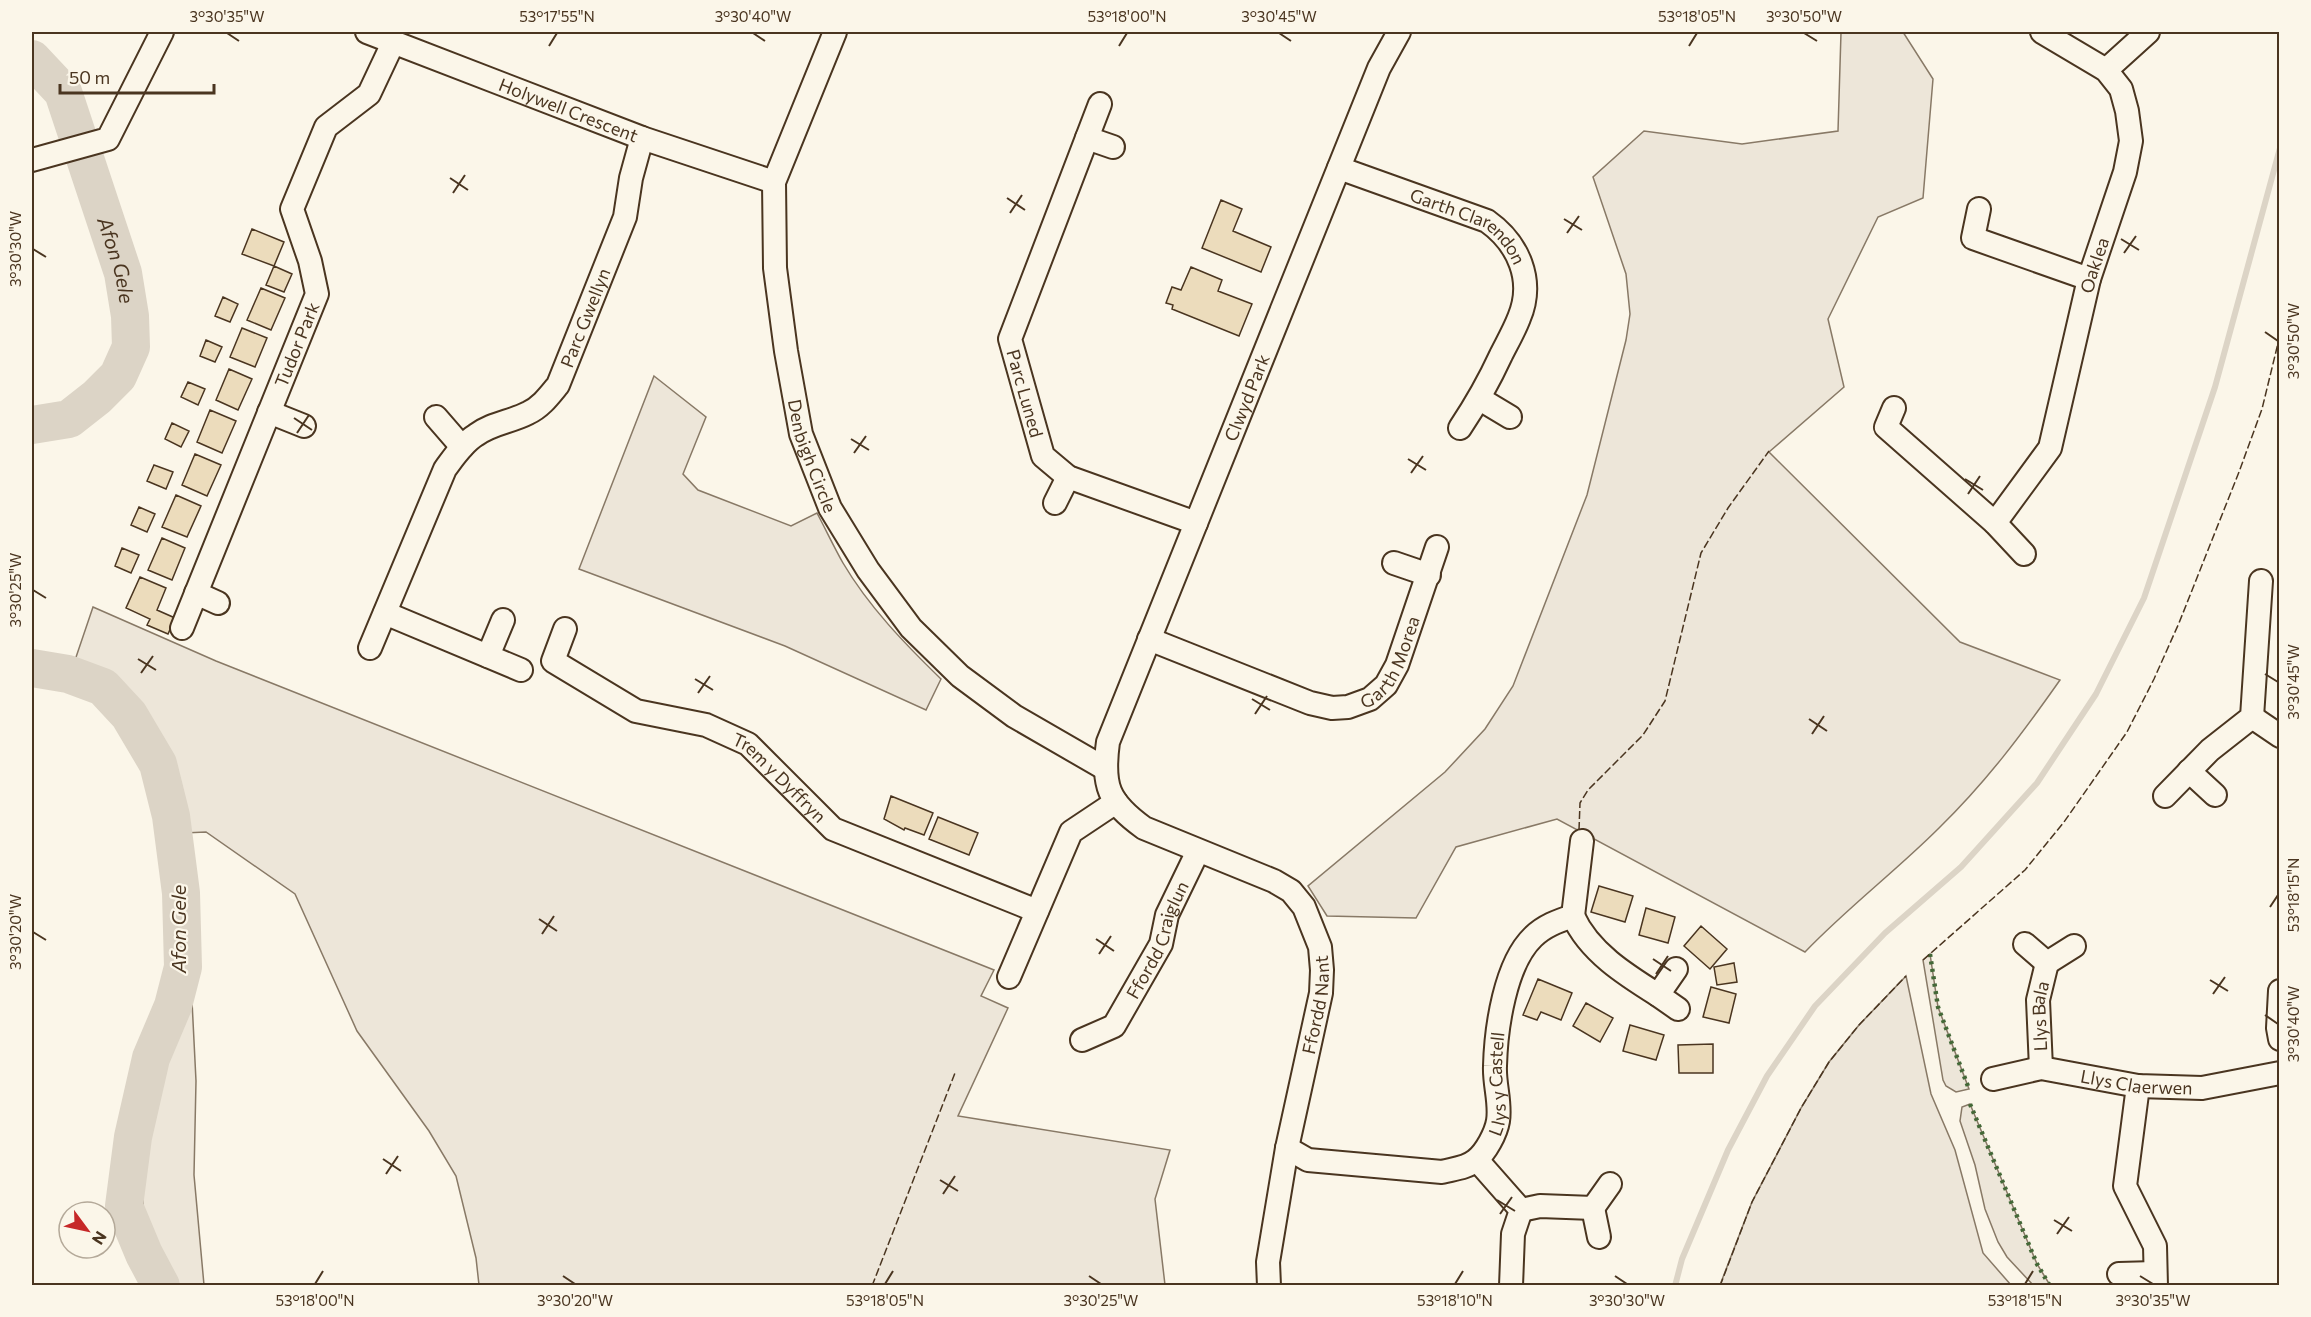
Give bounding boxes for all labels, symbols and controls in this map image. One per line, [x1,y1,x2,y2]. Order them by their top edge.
text: 3°30'35"W [189,7,265,25]
text: 53°17'55"N [519,7,595,25]
text: 3°30'40"W [715,7,791,25]
text: 53°18'00"N [1087,7,1167,25]
text: 3°30'45"W [1241,7,1317,25]
text: 53°18'05"N [1658,7,1736,25]
text: 3°30'50"W [1766,7,1842,25]
scale bar [60,57,214,95]
text: 50 m [69,66,110,88]
street label: Holywell Crescent [496,73,641,146]
street label: Garth Clarendon [1407,183,1531,268]
text: 3°30'30"W [6,211,24,287]
water label: Afon Gele [93,213,140,305]
street label: Oaklea [2075,234,2113,295]
street label: Parc Gwellyn [555,265,615,371]
street label: Tudor Park [270,298,324,390]
text: 3°30'50"W [2284,303,2302,379]
street label: Parc Luned [1002,347,1048,440]
street label: Clwyd Park [1219,350,1274,444]
street label: Denbigh Circle [784,397,842,516]
text: 3°30'25"W [6,553,24,627]
street label: Garth Morea [1357,613,1424,713]
text: 3°30'45"W [2284,644,2302,720]
street label: Trem y Dyffryn [729,728,831,827]
text: 53°18'15"N [2284,858,2302,932]
street label: Ffordd Craiglun [1121,877,1193,1002]
water label: Afon Gele [166,884,190,974]
text: 3°30'20"W [6,894,24,970]
street label: Ffordd Nant [1297,955,1333,1056]
street label: Llys Bala [2026,979,2053,1052]
text: 3°30'40"W [2284,986,2302,1062]
street label: Llys y Castell [1483,1030,1510,1139]
street label: Llys Claerwen [2079,1065,2193,1099]
north arrow [57,1200,117,1260]
text: N [89,1228,111,1249]
text: 53°18'00"N [275,1291,355,1309]
text: 3°30'20"W [537,1291,613,1309]
text: 53°18'05"N [846,1291,924,1309]
text: 3°30'25"W [1064,1291,1138,1309]
text: 53°18'10"N [1417,1291,1493,1309]
text: 3°30'30"W [1589,1291,1665,1309]
text: 53°18'15"N [1988,1291,2062,1309]
text: 3°30'35"W [2115,1291,2191,1309]

